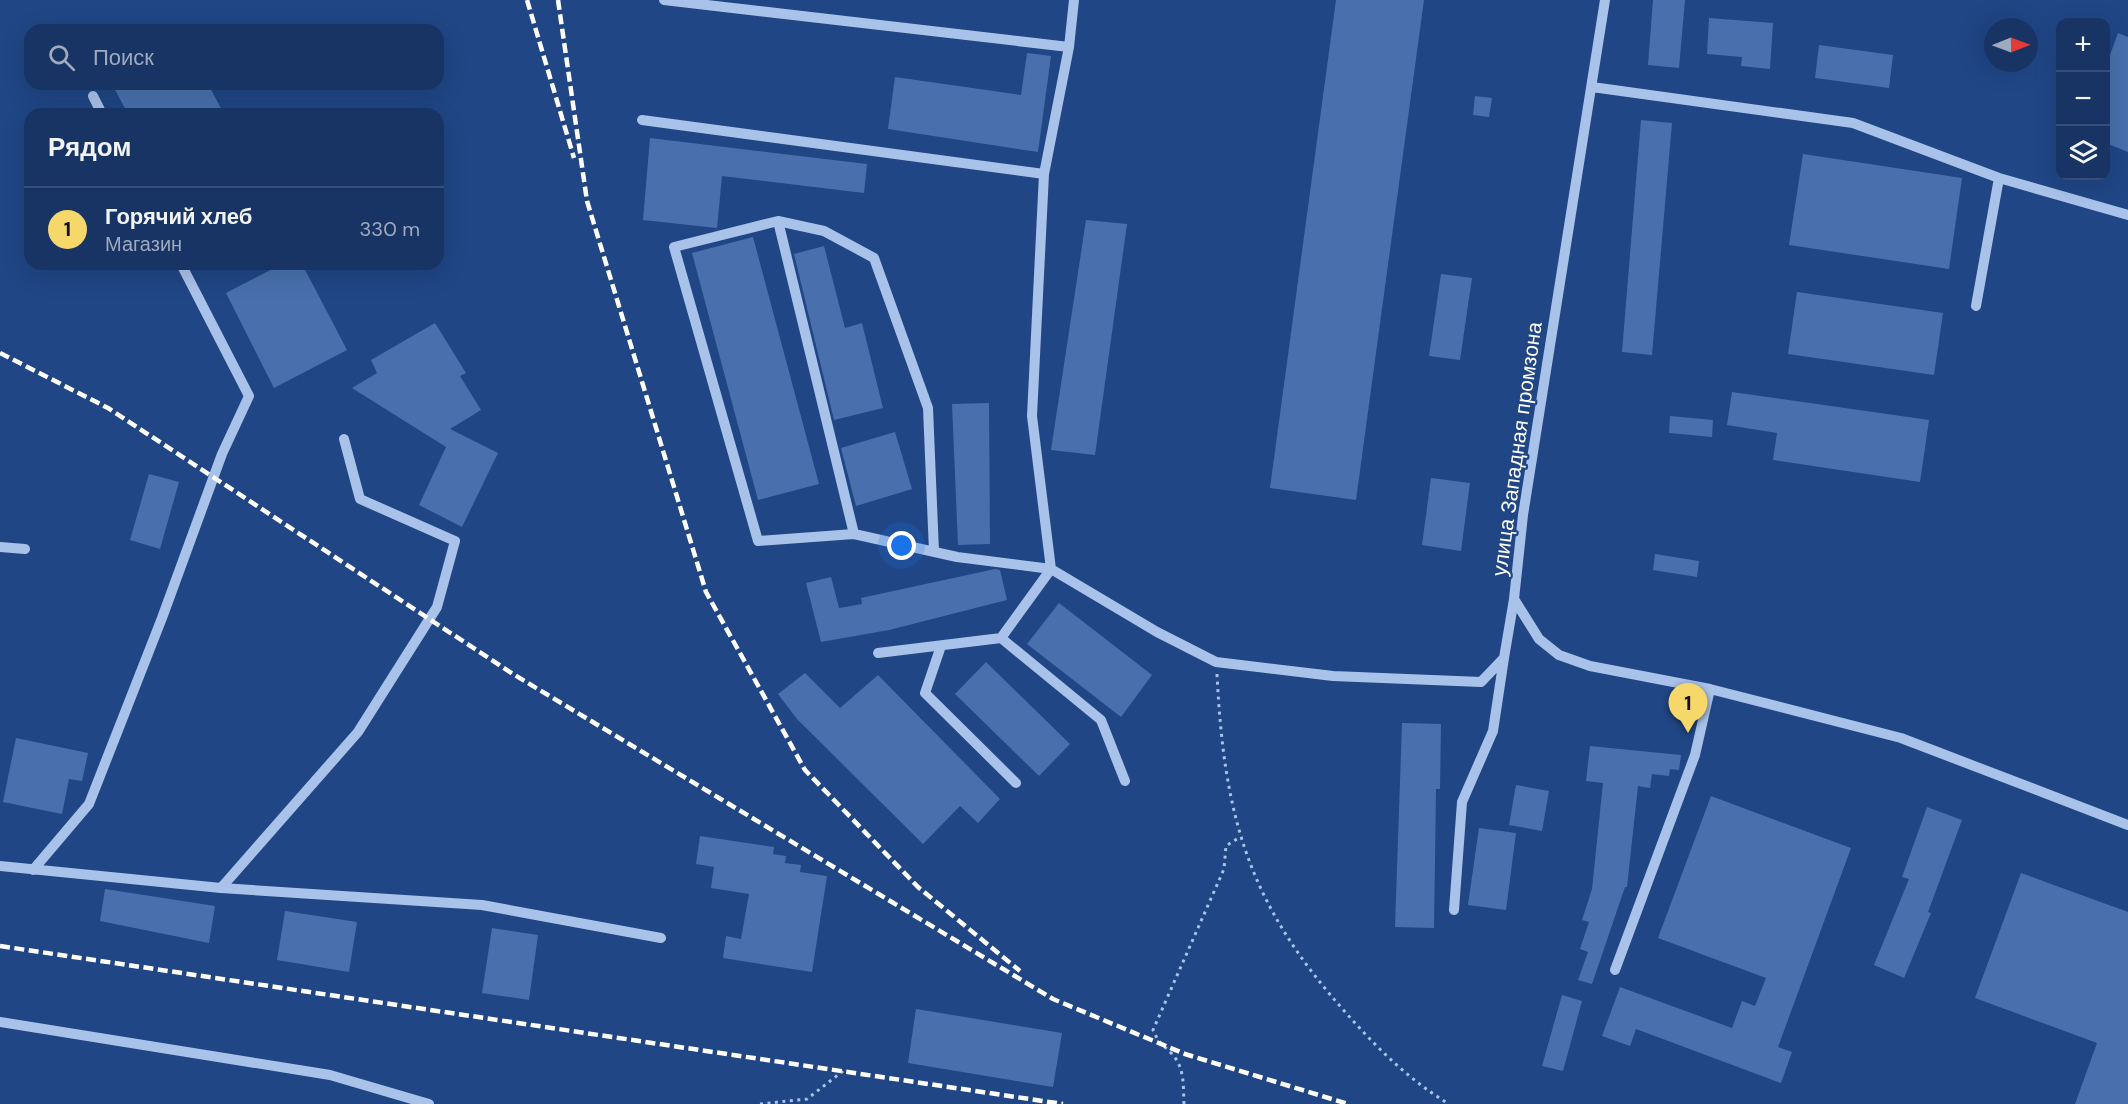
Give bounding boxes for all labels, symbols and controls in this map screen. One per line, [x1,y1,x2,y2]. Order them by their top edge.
north arrow [1984,18,2038,72]
map controls [2056,18,2110,180]
button: + [2056,18,2110,72]
search box [24,24,444,90]
icon: search [45,41,78,74]
text: Поиск [93,43,154,72]
button: − [2056,72,2110,126]
button: layers [2056,126,2110,180]
text: Рядом [48,130,131,164]
text: Горячий хлеб [105,202,252,231]
text: 1 [64,216,71,242]
text: 330 m [360,216,420,242]
text: Магазин [105,231,182,257]
street label: улица Западная промзона [1485,320,1549,578]
your location [887,531,916,560]
pin: 1 [1668,684,1708,733]

